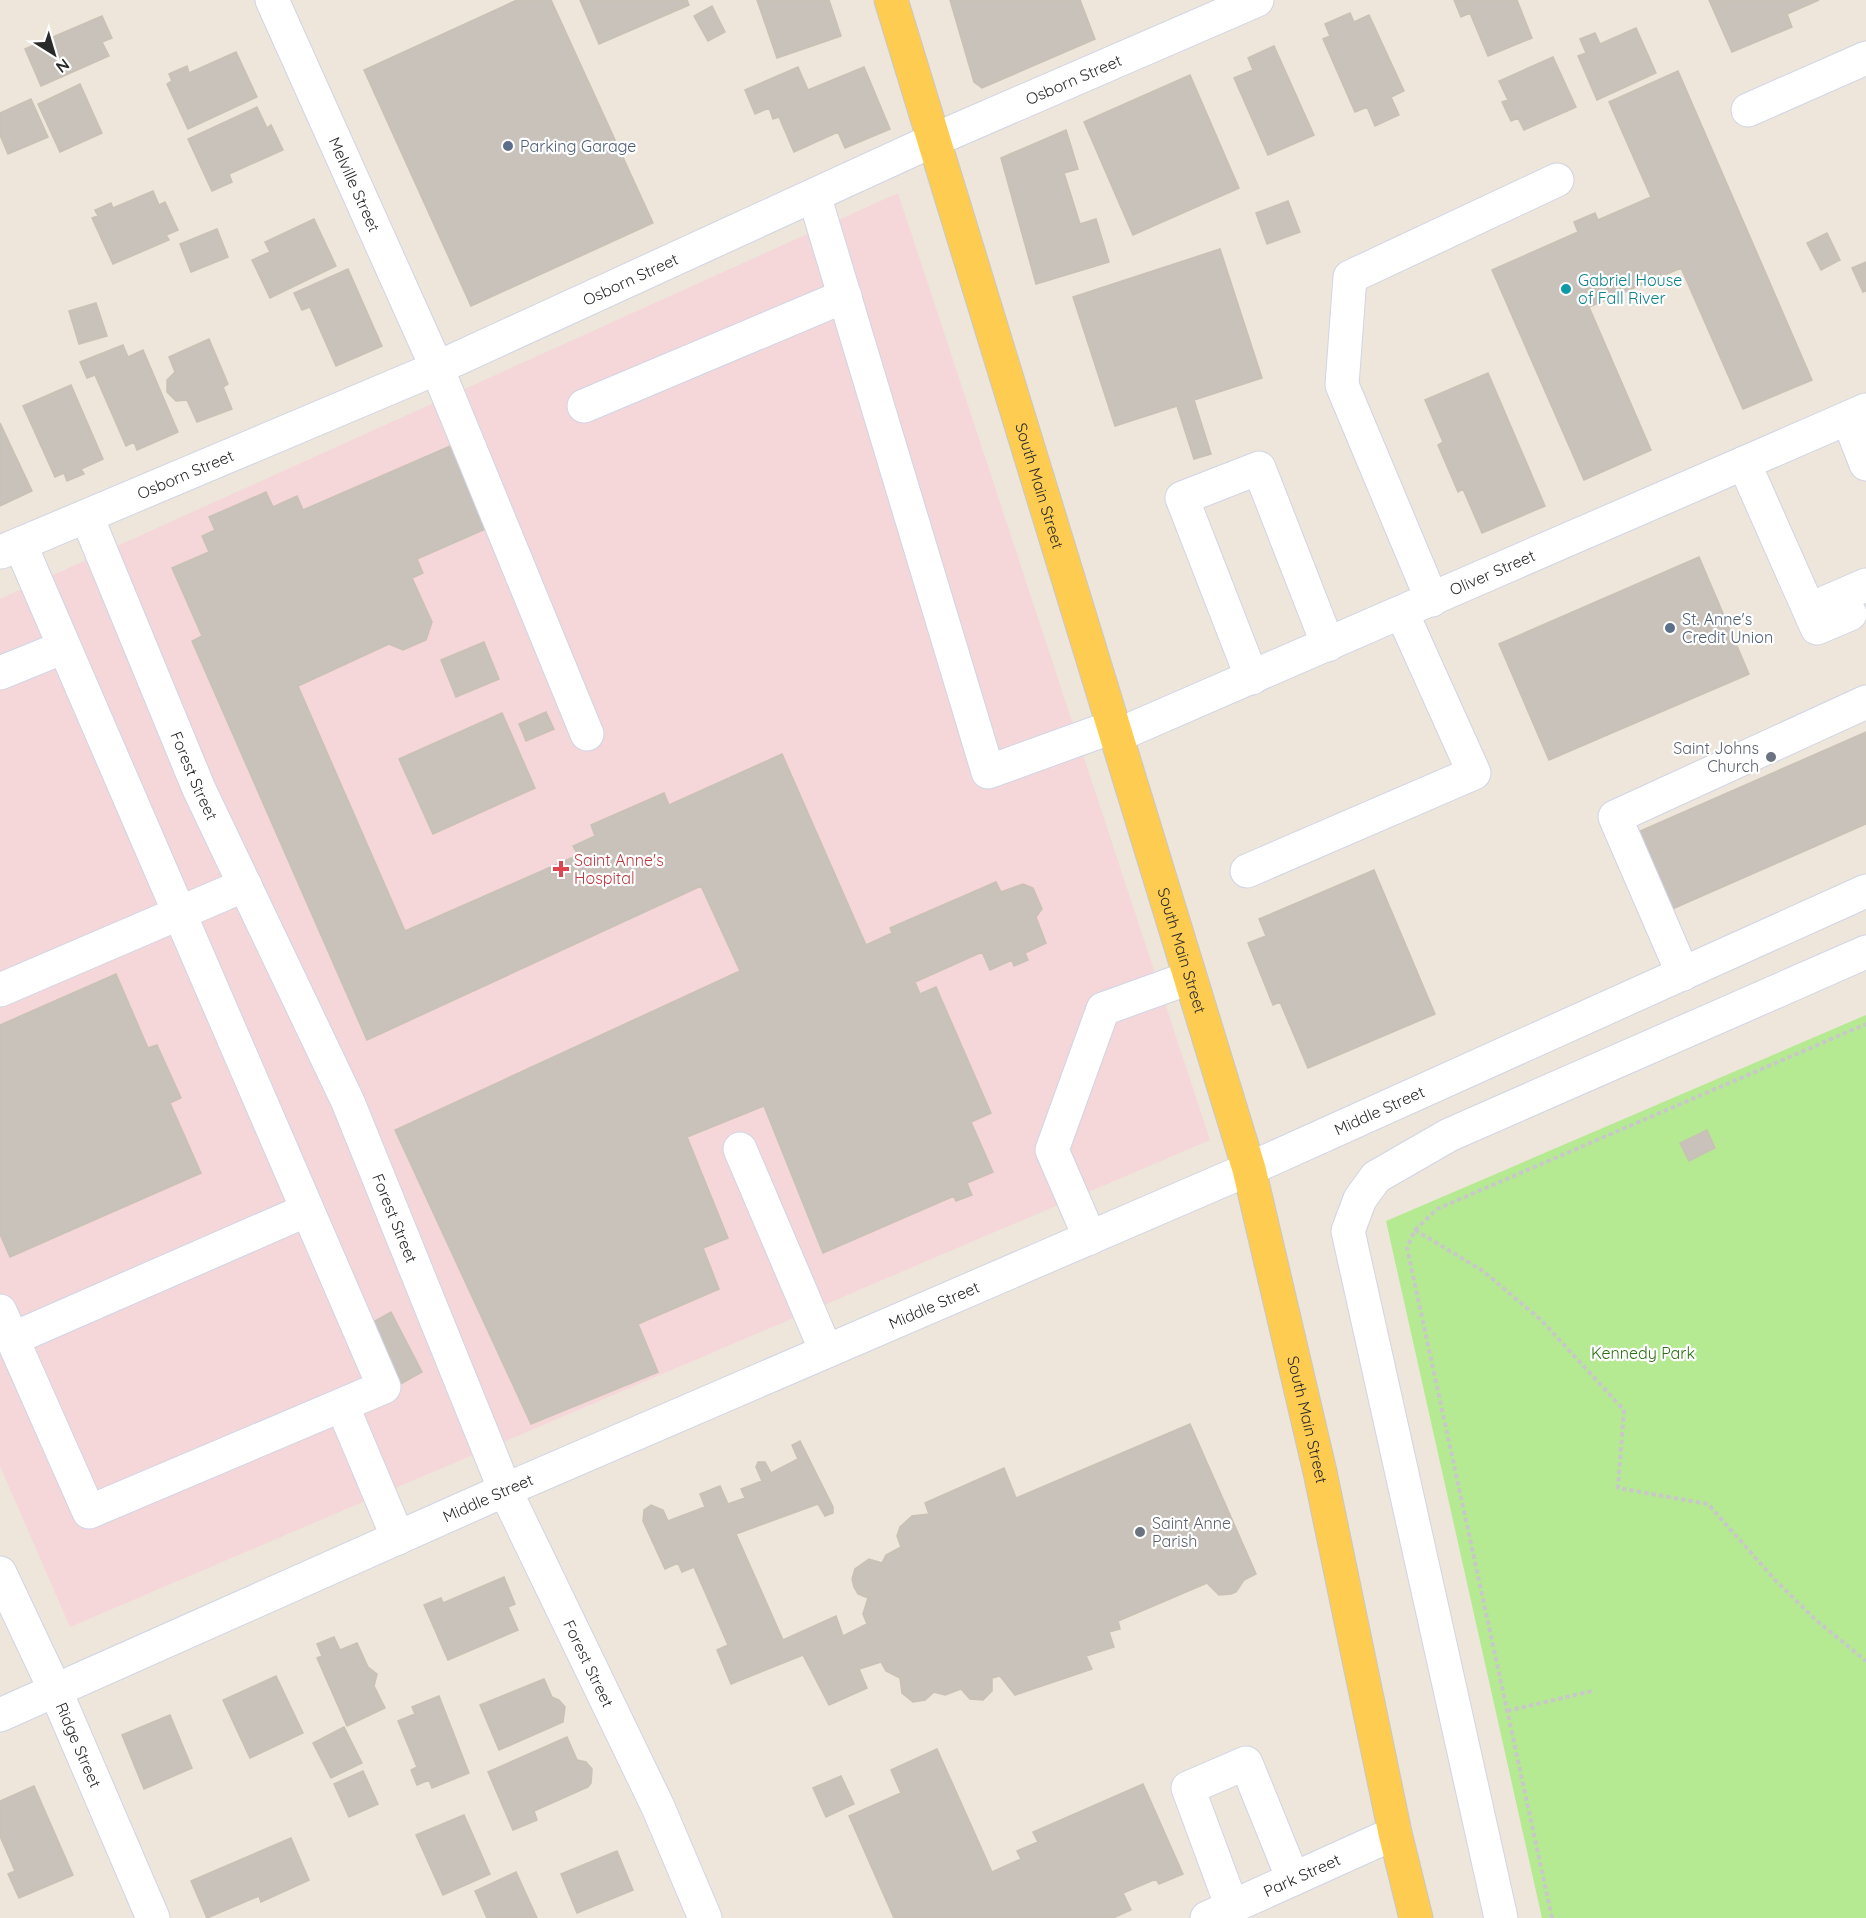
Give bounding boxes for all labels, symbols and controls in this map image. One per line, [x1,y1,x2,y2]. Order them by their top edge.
north arrow [24,24,84,84]
street label: Osborn Street [1022,50,1125,109]
text: N [52,54,74,78]
street label: Melville Street [325,134,385,235]
place label: Parking Garage [520,136,636,156]
marker: Parking Garage [501,139,515,153]
street label: Osborn Street [580,249,681,310]
place label: Gabriel House of Fall River [1578,270,1682,308]
marker: Gabriel House of Fall River [1559,282,1573,296]
street label: South Main Street [1011,420,1068,551]
street label: Osborn Street [134,445,236,503]
street label: Oliver Street [1446,545,1538,600]
place label: St. Anne's Credit Union [1682,609,1773,647]
marker: St. Anne's Credit Union [1663,621,1677,635]
street label: Forest Street [166,728,222,823]
place label: Saint Johns Church [1673,738,1759,776]
marker: Saint Johns Church [1764,750,1778,764]
place label: Saint Anne's Hospital [574,850,664,888]
marker: Saint Anne's Hospital [552,860,570,878]
street label: South Main Street [1153,885,1211,1016]
street label: Middle Street [1331,1081,1427,1139]
street label: Forest Street [368,1171,422,1266]
street label: Middle Street [886,1277,982,1333]
park label: Kennedy Park [1591,1343,1695,1363]
street label: South Main Street [1283,1354,1332,1485]
street label: Middle Street [439,1469,536,1527]
place label: Saint Anne Parish [1152,1513,1231,1551]
marker: Saint Anne Parish [1133,1525,1147,1539]
street label: Forest Street [559,1617,618,1710]
street label: Ridge Street [52,1699,106,1790]
street label: Park Street [1260,1849,1343,1901]

